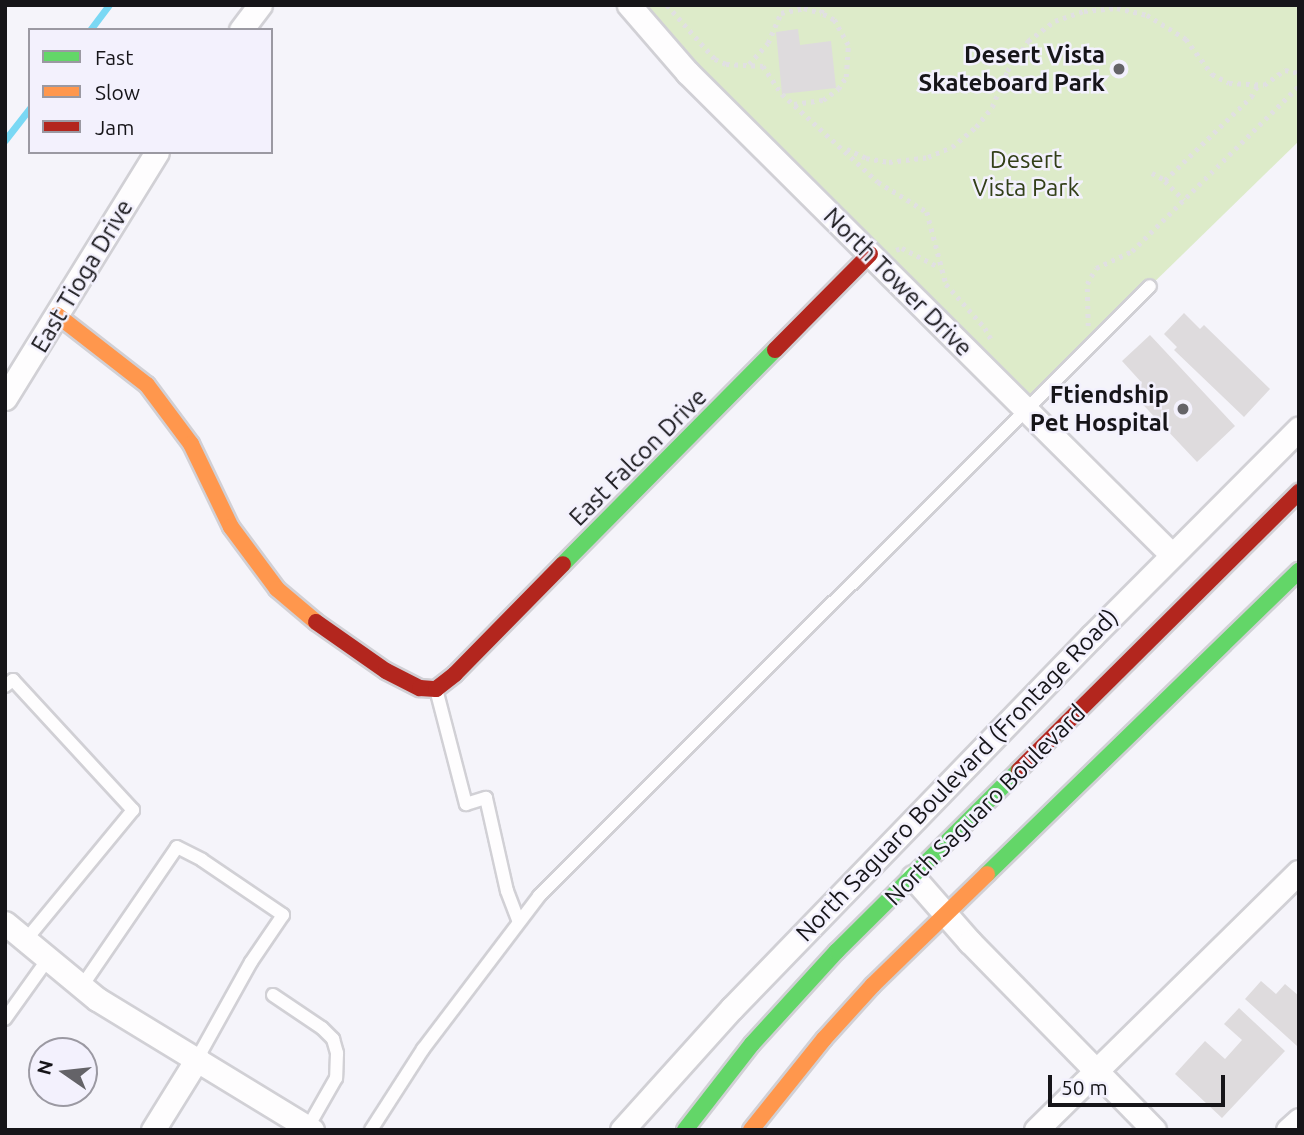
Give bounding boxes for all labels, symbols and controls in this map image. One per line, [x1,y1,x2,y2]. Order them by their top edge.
legend [28,28,273,154]
place label: Desert Vista Skateboard Park [919,41,1105,97]
text: Fast [95,45,133,69]
marker: Desert Vista Skateboard Park [1111,61,1127,77]
text: Slow [95,80,140,104]
text: Jam [95,115,134,139]
park label: Desert Vista Park [972,146,1080,202]
street label: East Tioga Drive [25,194,139,358]
street label: North Tower Drive [818,202,978,362]
place label: Ftiendship Pet Hospital [1030,381,1169,437]
street label: East Falcon Drive [563,382,713,532]
marker: Ftiendship Pet Hospital [1175,401,1191,417]
street label: North Saguaro Boulevard (Frontage Road) [790,603,1124,947]
street label: North Saguaro Boulevard [879,699,1091,911]
north arrow [28,1037,98,1107]
text: N [32,1058,57,1077]
scale bar [1052,1062,1229,1106]
text: 50 m [1061,1075,1108,1099]

